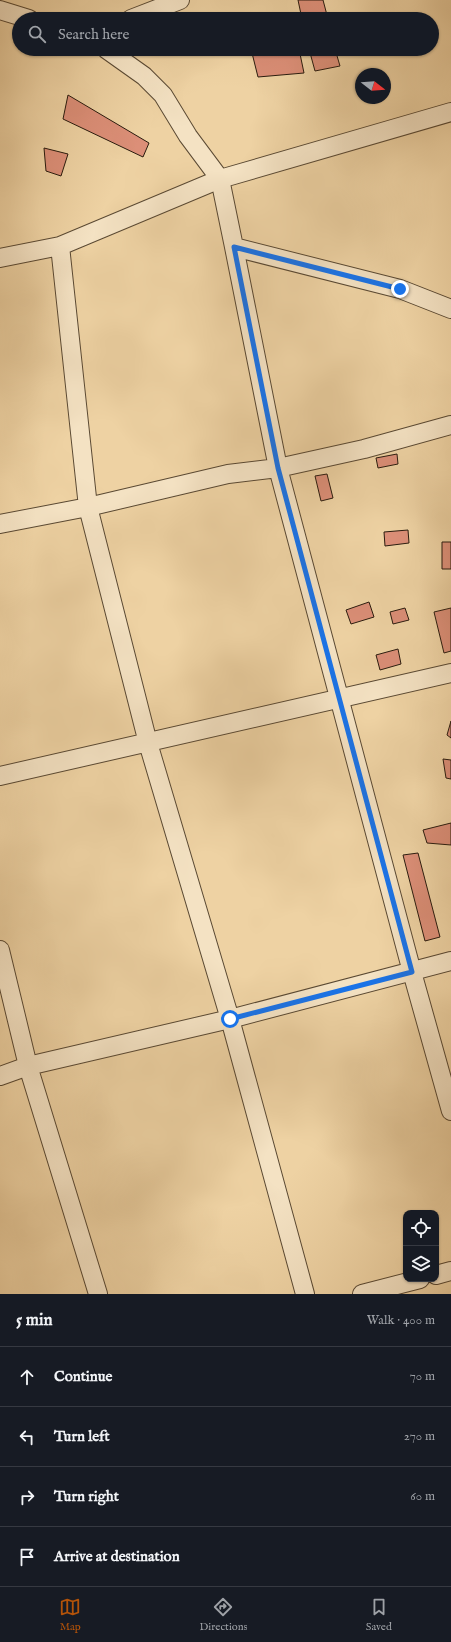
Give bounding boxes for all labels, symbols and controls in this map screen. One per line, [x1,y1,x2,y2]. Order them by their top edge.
search box [12,12,439,56]
icon: search [26,23,48,45]
text: Search here [58,25,129,44]
north arrow [355,68,391,104]
route end [391,280,409,298]
route start [221,1010,239,1028]
map controls [403,1210,439,1282]
button: locate [403,1210,439,1246]
button: layers [403,1246,439,1282]
text: 5 min [16,1310,53,1331]
text: Walk · 400 m [367,1312,435,1329]
icon: ahead [16,1366,38,1388]
text: Continue [54,1367,112,1386]
text: 70 m [410,1368,435,1385]
icon: left [16,1426,38,1448]
text: Turn left [54,1427,110,1446]
text: 270 m [404,1428,435,1445]
icon: right [16,1486,38,1508]
text: Turn right [54,1487,119,1506]
text: 60 m [410,1488,435,1505]
icon: arrive [16,1546,38,1568]
text: Arrive at destination [54,1547,180,1566]
tab: Map [59,1596,81,1634]
tab: Directions [200,1596,247,1634]
tab: Saved [366,1596,392,1634]

